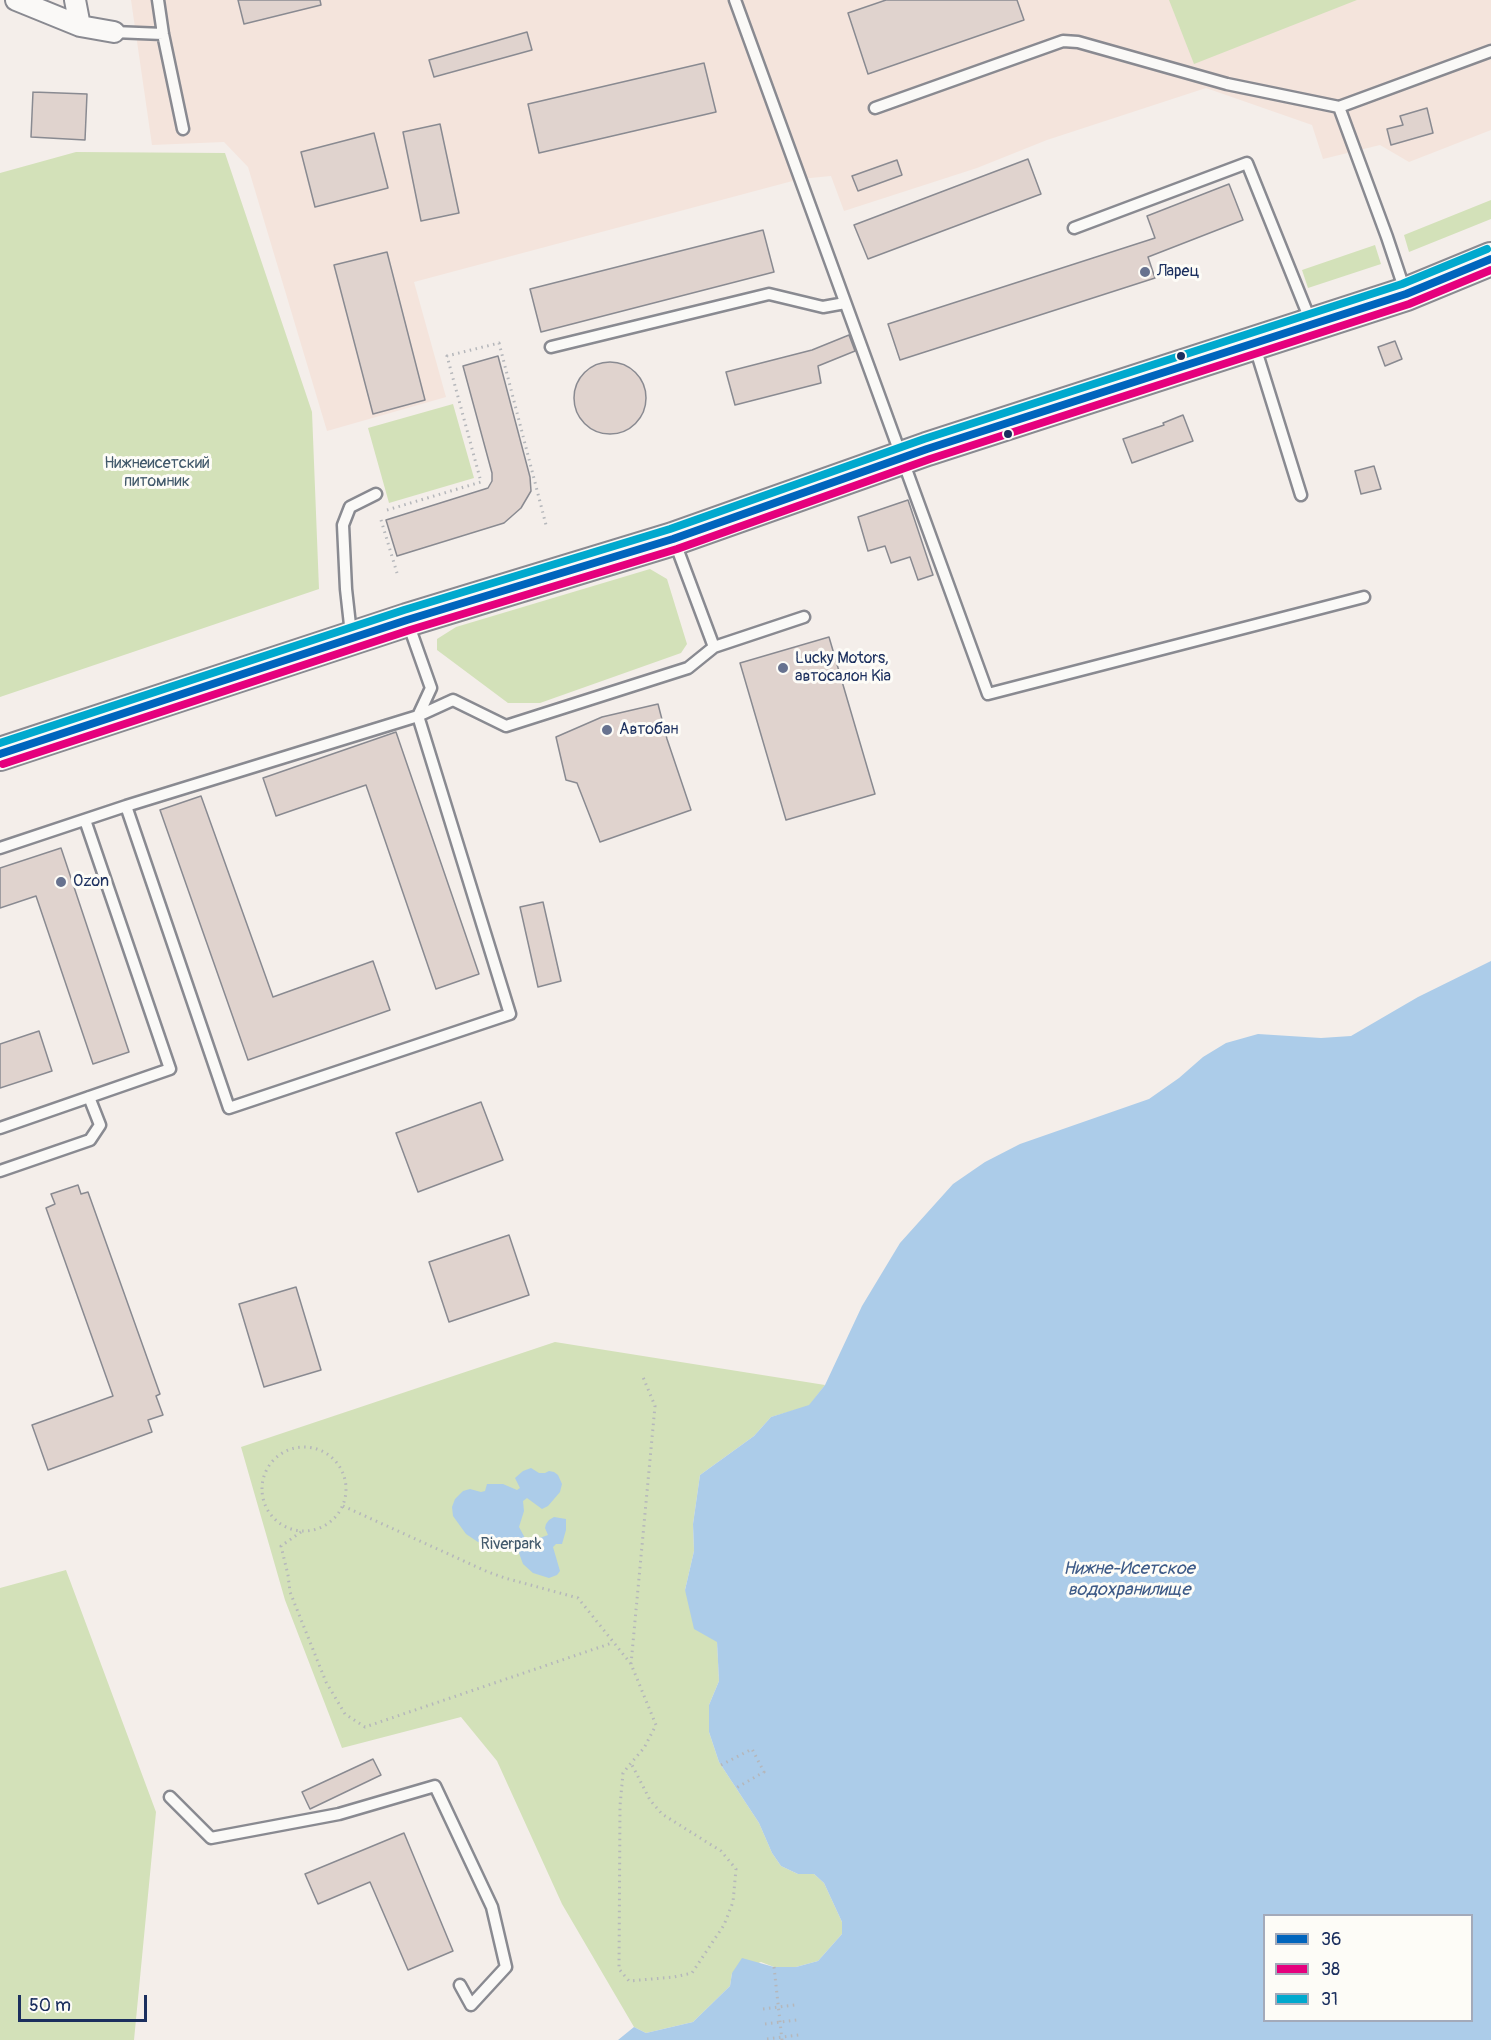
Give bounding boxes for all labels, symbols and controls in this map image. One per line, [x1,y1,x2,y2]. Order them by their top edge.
place label: Ларец [1157,262,1200,282]
marker: Ларец [1138,265,1152,279]
unlabelled marker [1175,350,1187,362]
unlabelled marker [1002,428,1014,440]
park label: Нижнеисетский питомник [104,454,210,492]
place label: Lucky Motors, автосалон Kia [795,649,891,687]
marker: Lucky Motors, автосалон Kia [776,661,790,675]
place label: Автобан [619,720,678,740]
marker: Автобан [600,723,614,737]
place label: Ozon [73,872,109,892]
marker: Ozon [54,875,68,889]
park label: Riverpark [481,1535,541,1555]
water label: Нижне-Исетское водохранилище [1063,1558,1195,1600]
legend [1263,1914,1473,2022]
text: 36 [1321,1928,1342,1951]
text: 38 [1321,1958,1340,1981]
scale bar [21,1983,150,2021]
text: 31 [1321,1988,1338,2011]
text: 50 m [29,1994,71,2017]

